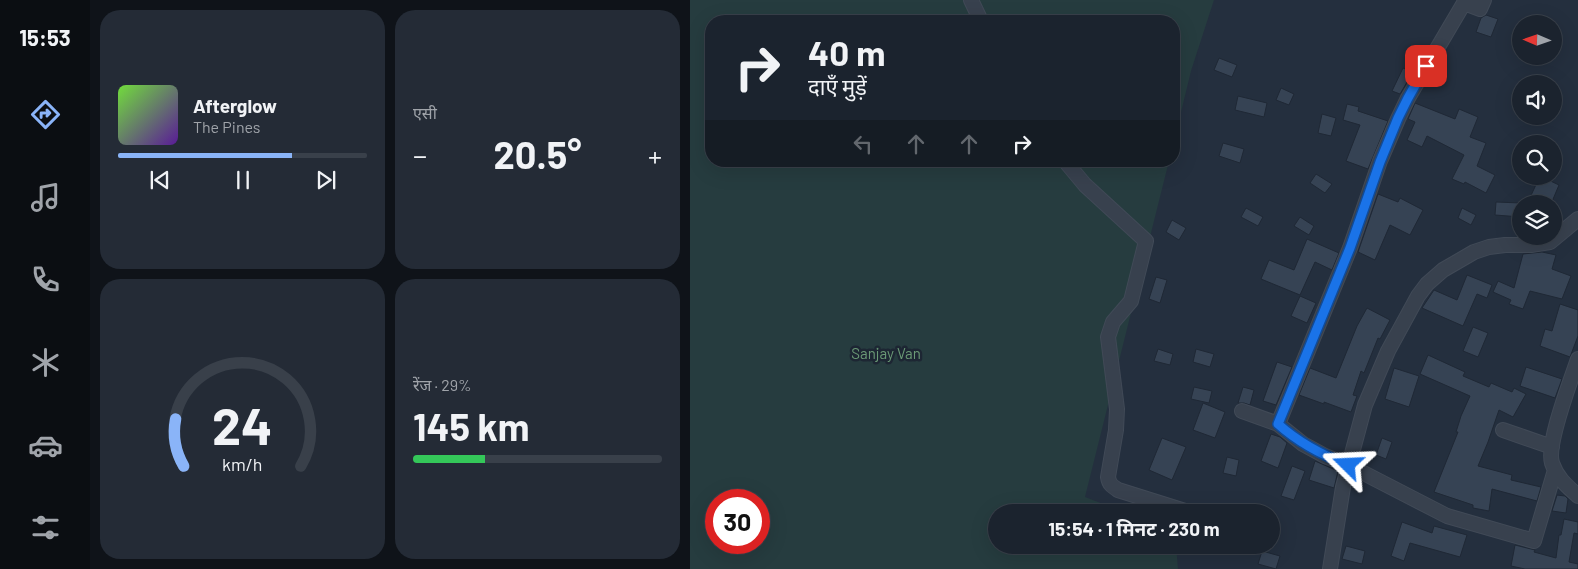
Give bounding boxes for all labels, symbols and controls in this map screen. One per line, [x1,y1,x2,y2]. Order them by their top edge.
north arrow [1512,15,1562,65]
map controls [1512,15,1562,245]
text: 15:53 [19,24,71,50]
text: 40 m [808,31,885,73]
icon: right [725,35,790,100]
pin [1405,45,1447,87]
icon: arrive [1412,52,1440,80]
text: दाएँ मुड़ें [808,73,867,99]
button: sound [1512,75,1562,125]
text: Afterglow [193,94,277,117]
icon: directions [28,97,63,132]
text: एसी [413,103,437,122]
text: The Pines [193,117,261,136]
icon: left [849,130,877,158]
icon: ahead [902,130,930,158]
icon: ahead [955,130,983,158]
icon: right [1008,130,1036,158]
text: 20.5° [494,131,581,177]
button: search [1512,135,1562,185]
text: − [413,138,427,172]
text: + [648,138,662,172]
icon: previous [146,166,174,194]
icon: pause [229,166,257,194]
icon: next [312,166,340,194]
icon: music [28,180,63,215]
button: layers [1512,195,1562,245]
icon: phone [28,262,63,297]
park label: Sanjay Van [851,344,921,362]
icon: climate [28,345,63,380]
text: रेंज · 29% [413,375,472,394]
text: 24 [212,393,273,455]
text: 145 km [413,403,530,449]
icon: car [28,428,63,463]
position arrow [1321,438,1373,490]
text: km/h [222,453,263,475]
speed limit sign: 30 [705,489,770,554]
icon: filters [28,510,63,545]
text: 15:54 · 1 मिनट · 230 m [1048,517,1220,540]

